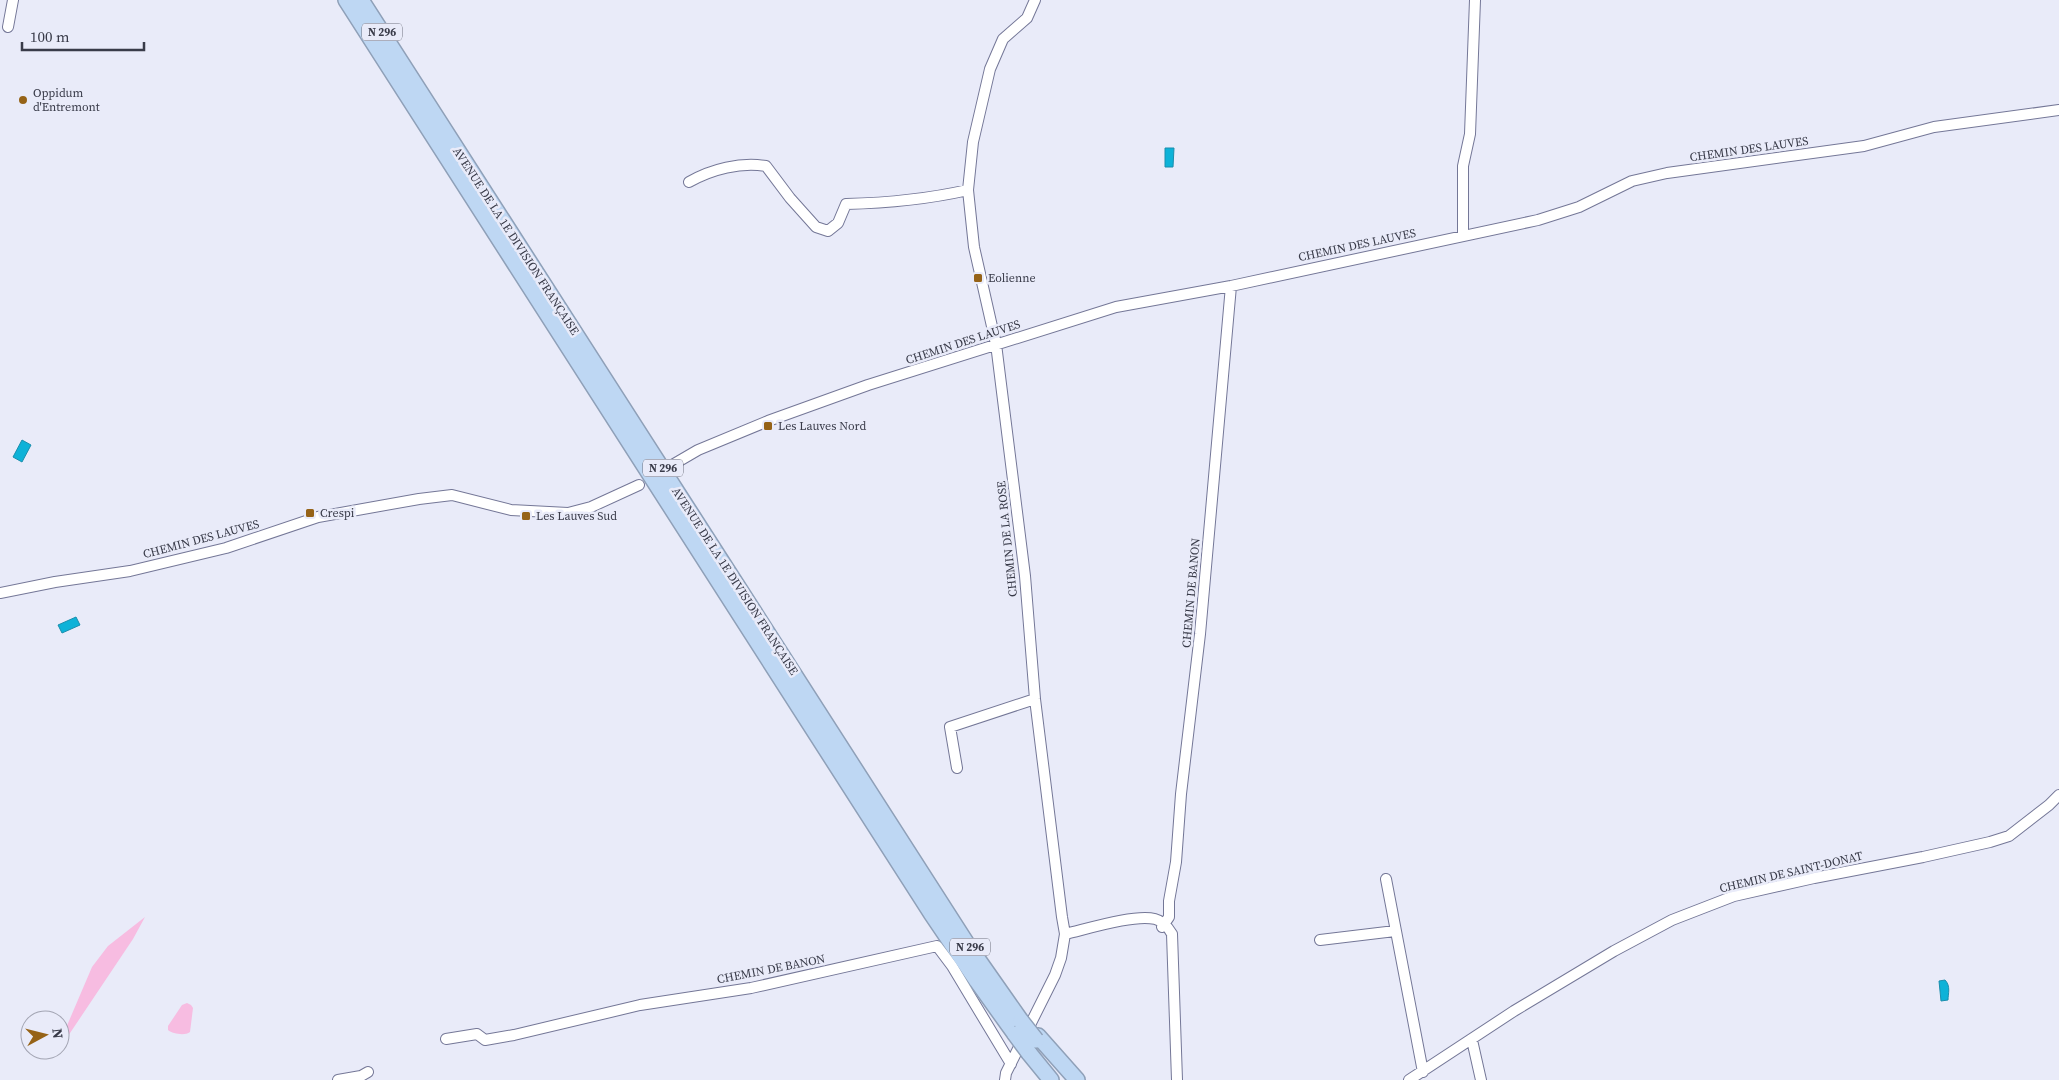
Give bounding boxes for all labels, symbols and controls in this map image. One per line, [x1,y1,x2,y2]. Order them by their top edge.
scale bar [22,20,145,52]
road number: N 296 [362,24,402,41]
text: 100 m [30,26,70,47]
place label: Oppidum d'Entremont [33,85,100,115]
marker: Oppidum d'Entremont [17,94,29,106]
street label: CHEMIN DES LAUVES [1689,133,1809,165]
street label: AVENUE DE LA 1E DIVISION FRANÇAISE [449,144,583,338]
street label: CHEMIN DES LAUVES [1297,225,1417,265]
place label: Eolienne [988,270,1036,286]
marker: Eolienne [972,272,984,284]
street label: CHEMIN DES LAUVES [904,316,1022,368]
place label: Les Lauves Nord [778,418,866,434]
marker: Les Lauves Nord [762,420,774,432]
road number: N 296 [643,459,683,476]
street label: CHEMIN DE LA ROSE [993,480,1021,598]
street label: AVENUE DE LA 1E DIVISION FRANÇAISE [668,484,802,678]
place label: Crespi [320,505,355,521]
marker: Crespi [304,507,316,519]
place label: Les Lauves Sud [536,508,617,524]
marker: Les Lauves Sud [520,510,532,522]
street label: CHEMIN DES LAUVES [141,516,261,562]
street label: CHEMIN DE BANON [1178,537,1204,649]
street label: CHEMIN DE SAINT-DONAT [1718,848,1865,896]
road number: N 296 [950,939,990,956]
street label: CHEMIN DE BANON [715,951,827,987]
north arrow [20,1010,70,1060]
text: N [47,1027,68,1040]

